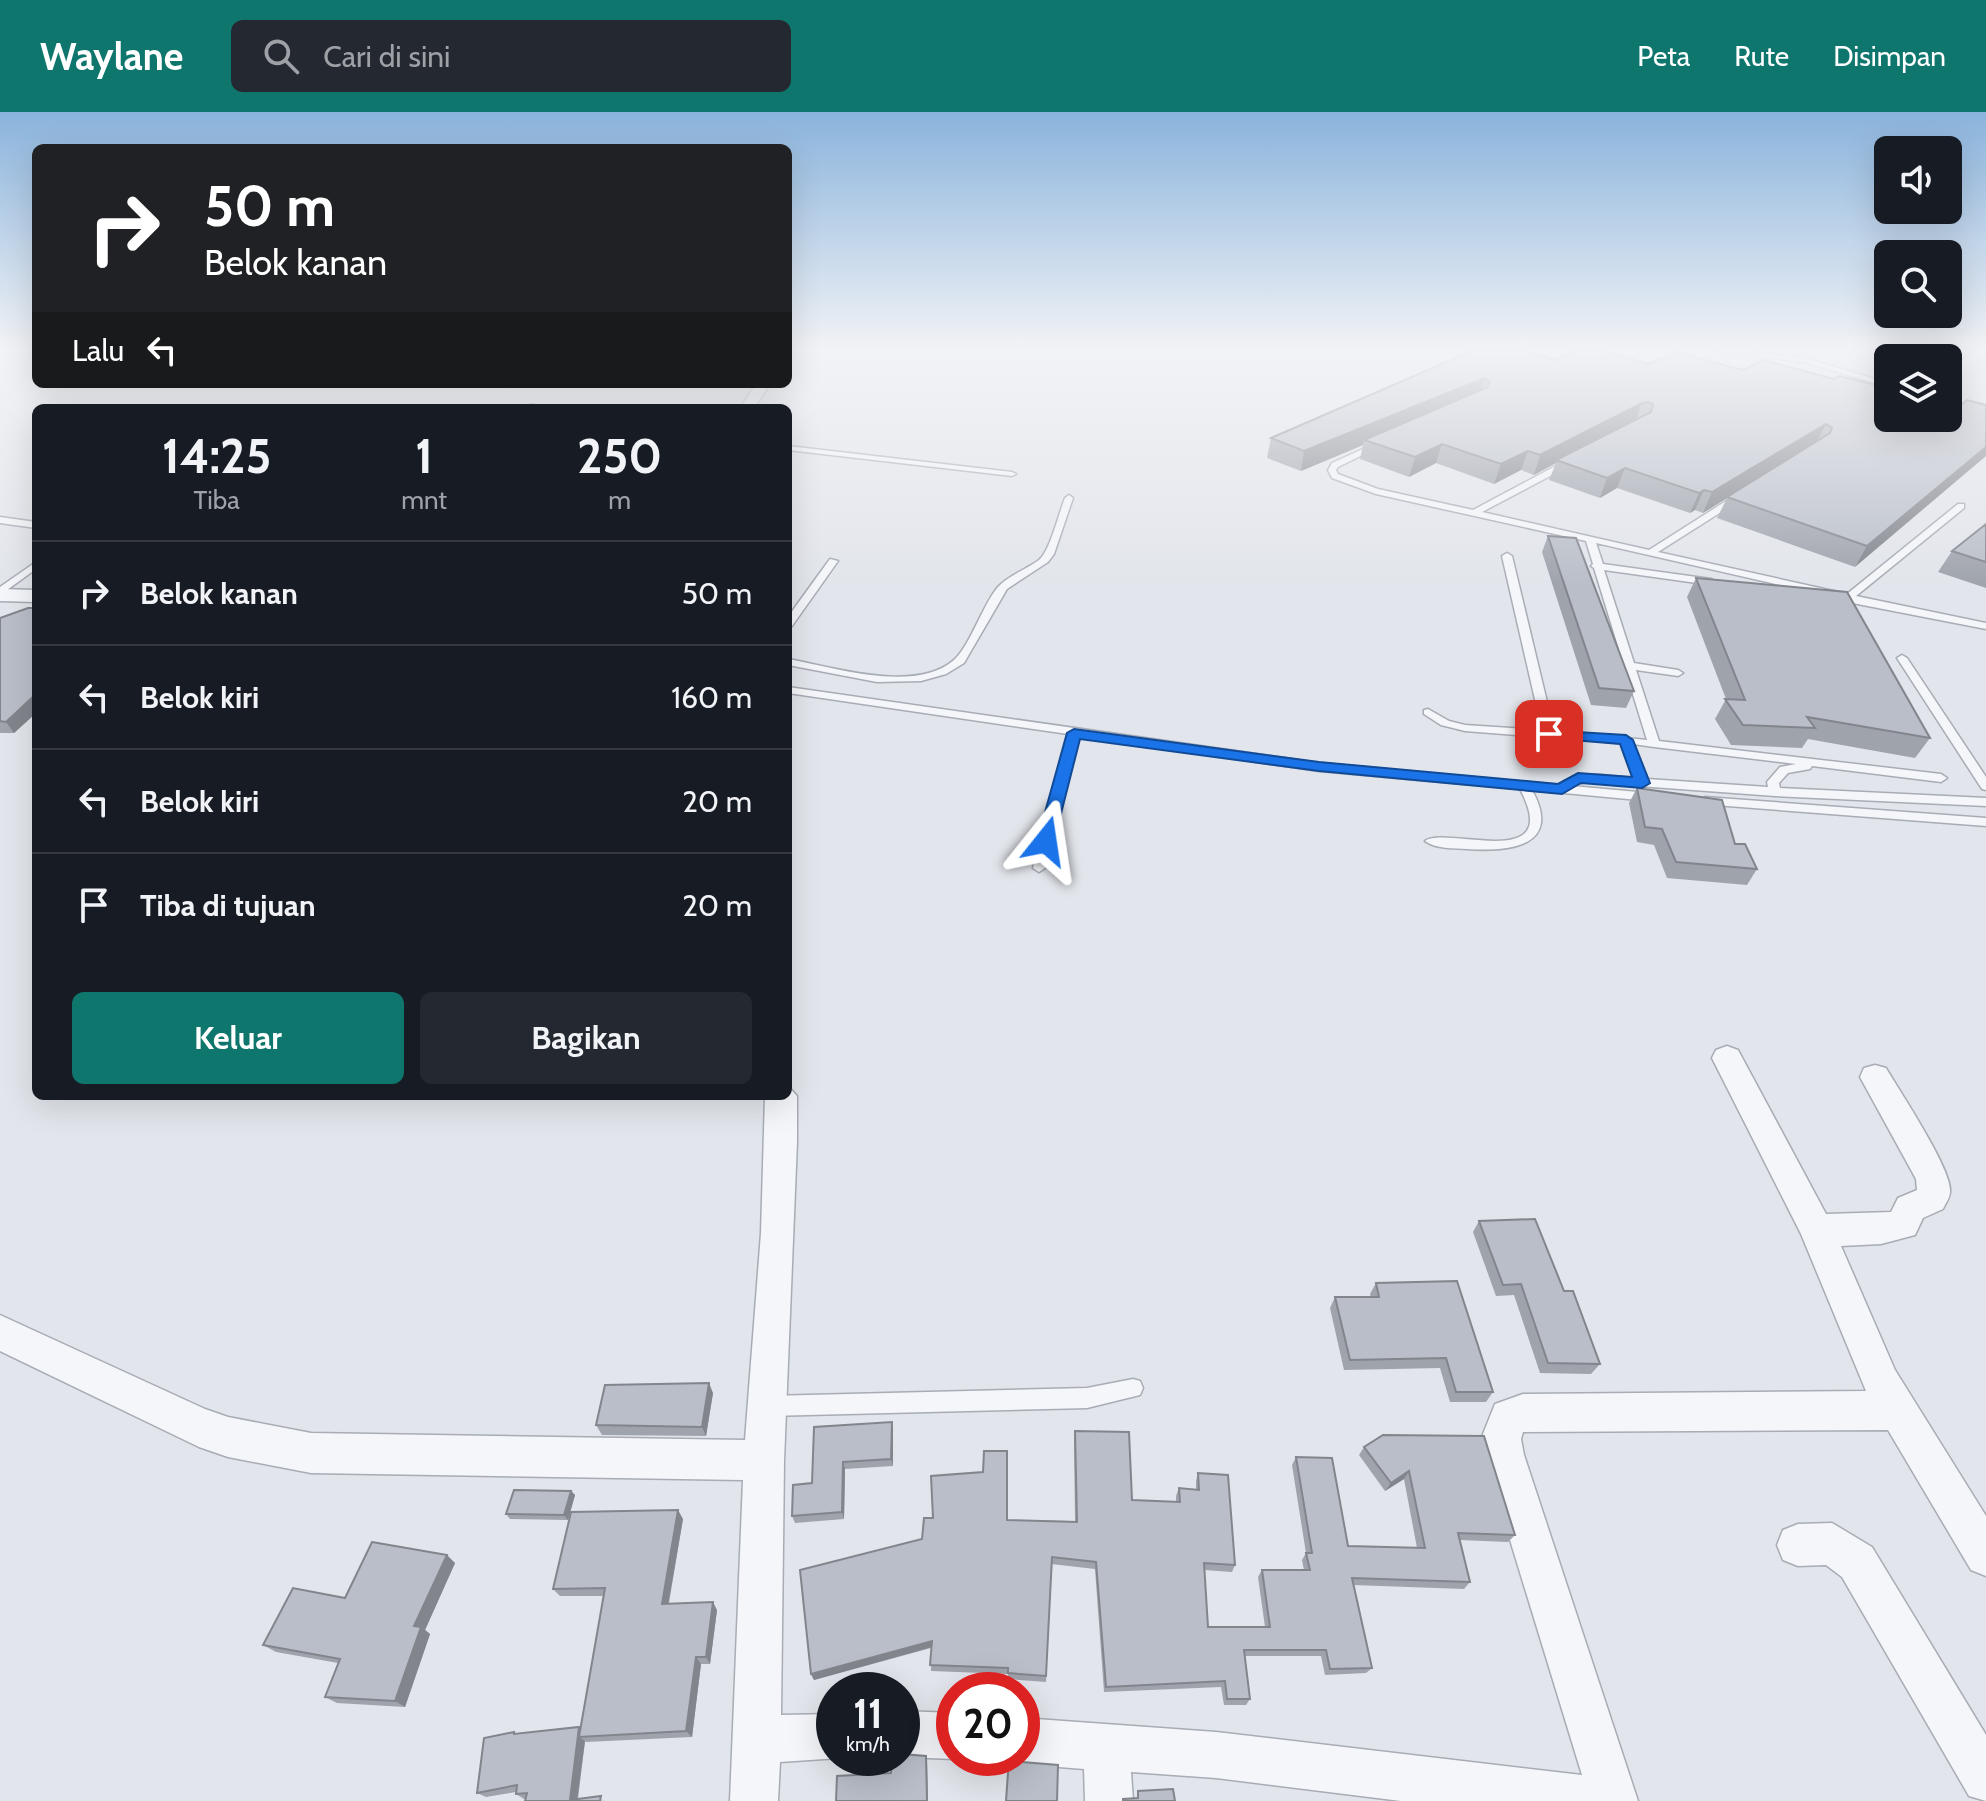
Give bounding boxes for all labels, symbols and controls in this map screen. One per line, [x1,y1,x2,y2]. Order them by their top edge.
search box [231,20,791,92]
text: Waylane [40,33,183,80]
icon: search [259,34,303,78]
text: Cari di sini [323,38,450,75]
text: Peta [1637,39,1690,73]
text: Rute [1734,39,1789,73]
text: Disimpan [1833,39,1946,73]
map controls [1874,136,1962,432]
button: sound [1874,136,1962,224]
text: 50 m [204,172,335,240]
icon: right [72,176,176,280]
text: Belok kanan [204,240,387,284]
button: search [1874,240,1962,328]
icon: left [140,328,184,372]
text: Lalu [72,332,124,369]
button: layers [1874,344,1962,432]
text: 14:25 [162,427,271,485]
text: 1 [415,427,433,485]
text: 250 [577,427,662,485]
text: Tiba [194,484,240,516]
text: mnt [401,484,447,516]
text: m [608,484,631,516]
icon: right [72,571,116,615]
text: Belok kanan [140,575,298,612]
text: 50 m [682,575,752,612]
icon: left [72,675,116,719]
text: Belok kiri [140,679,259,716]
text: 160 m [671,679,752,716]
pin [1515,700,1583,768]
icon: arrive [1527,712,1571,756]
icon: left [72,779,116,823]
text: Belok kiri [140,783,259,820]
text: 20 m [682,783,752,820]
position arrow [1004,799,1088,883]
icon: arrive [72,883,116,927]
text: Tiba di tujuan [140,887,316,924]
text: 20 m [682,887,752,924]
button: Keluar [72,992,404,1084]
button: Bagikan [420,992,752,1084]
speed limit sign: 20 [936,1672,1040,1776]
text: 11 [853,1689,883,1738]
text: km/h [846,1732,890,1756]

